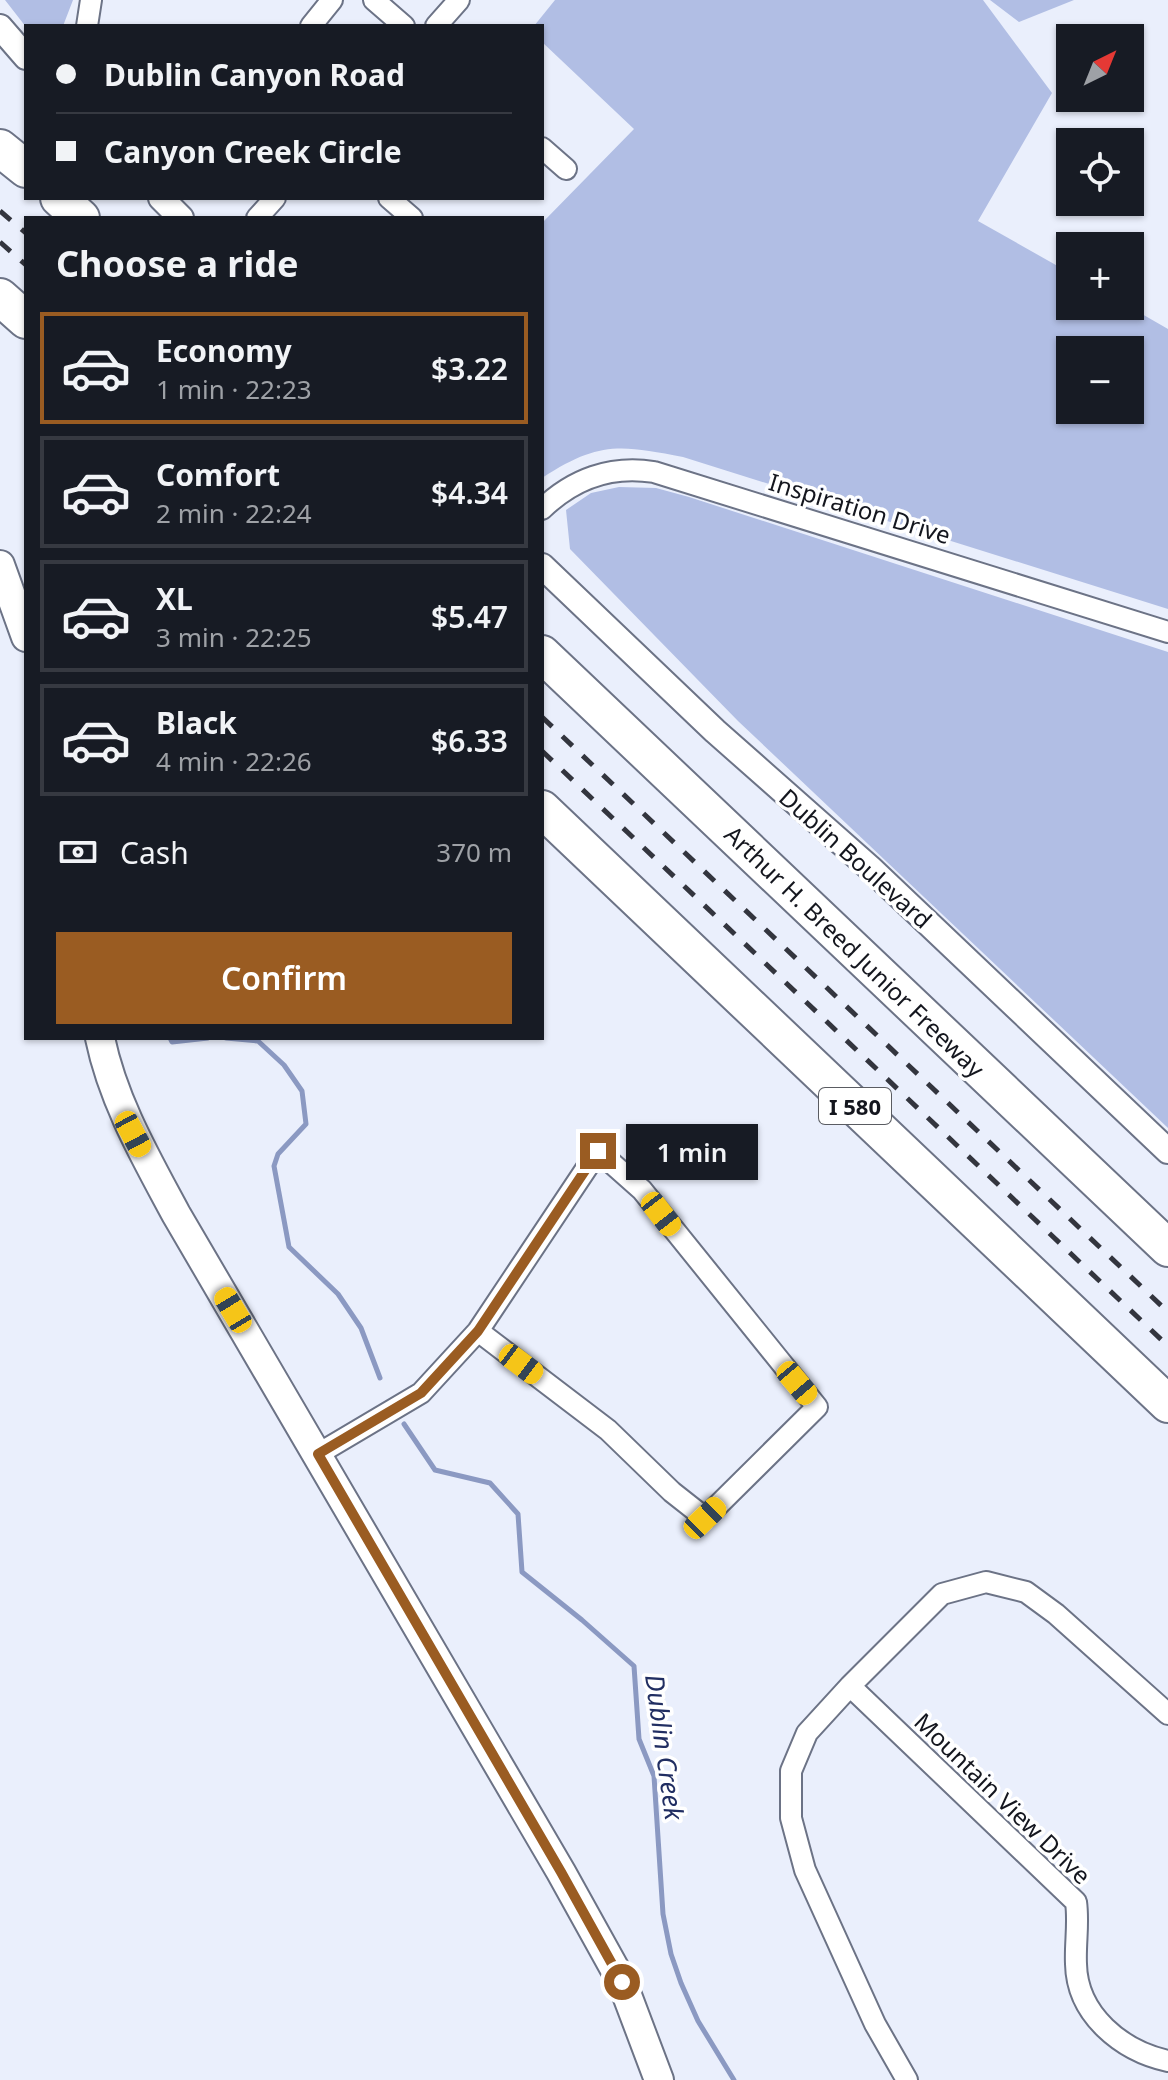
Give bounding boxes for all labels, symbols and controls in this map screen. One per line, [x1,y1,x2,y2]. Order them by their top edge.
north arrow [1056,24,1144,112]
map controls [1056,24,1144,424]
text: Dublin Canyon Road [104,54,405,95]
button: locate [1056,128,1144,216]
text: Canyon Creek Circle [104,131,402,172]
button: + [1056,232,1144,320]
text: Choose a ride [56,239,298,288]
text: Economy [156,330,292,371]
icon: car [60,332,132,404]
button: − [1056,336,1144,424]
text: $3.22 [431,348,508,389]
text: 1 min · 22:23 [156,371,312,407]
text: Comfort [156,454,280,495]
icon: car [60,456,132,528]
street label: Inspiration Drive [765,465,955,551]
text: $4.34 [431,472,508,513]
text: 2 min · 22:24 [156,495,312,531]
text: XL [156,578,193,619]
icon: car [60,580,132,652]
text: $5.47 [431,596,508,637]
text: 3 min · 22:25 [156,619,312,655]
text: Black [156,702,237,743]
icon: car [60,704,132,776]
text: $6.33 [431,720,508,761]
text: 4 min · 22:26 [156,743,312,779]
street label: Dublin Boulevard [773,781,939,935]
street label: Arthur H. Breed Junior Freeway [718,818,993,1085]
icon: cash [56,830,100,874]
text: Cash [120,832,189,873]
text: 370 m [436,834,512,870]
button: Confirm [56,932,512,1024]
road number: I 580 [819,1088,891,1124]
car [111,1107,155,1161]
callout: 1 min [626,1123,758,1179]
route end [580,1133,616,1169]
text: 1 min [657,1134,727,1170]
car [637,1188,685,1240]
car [210,1283,256,1337]
car [495,1340,547,1388]
car [772,1357,822,1409]
car [679,1493,731,1543]
water label: Dublin Creek [637,1672,693,1823]
street label: Mountain View Drive [908,1705,1098,1891]
route start [604,1964,640,2000]

